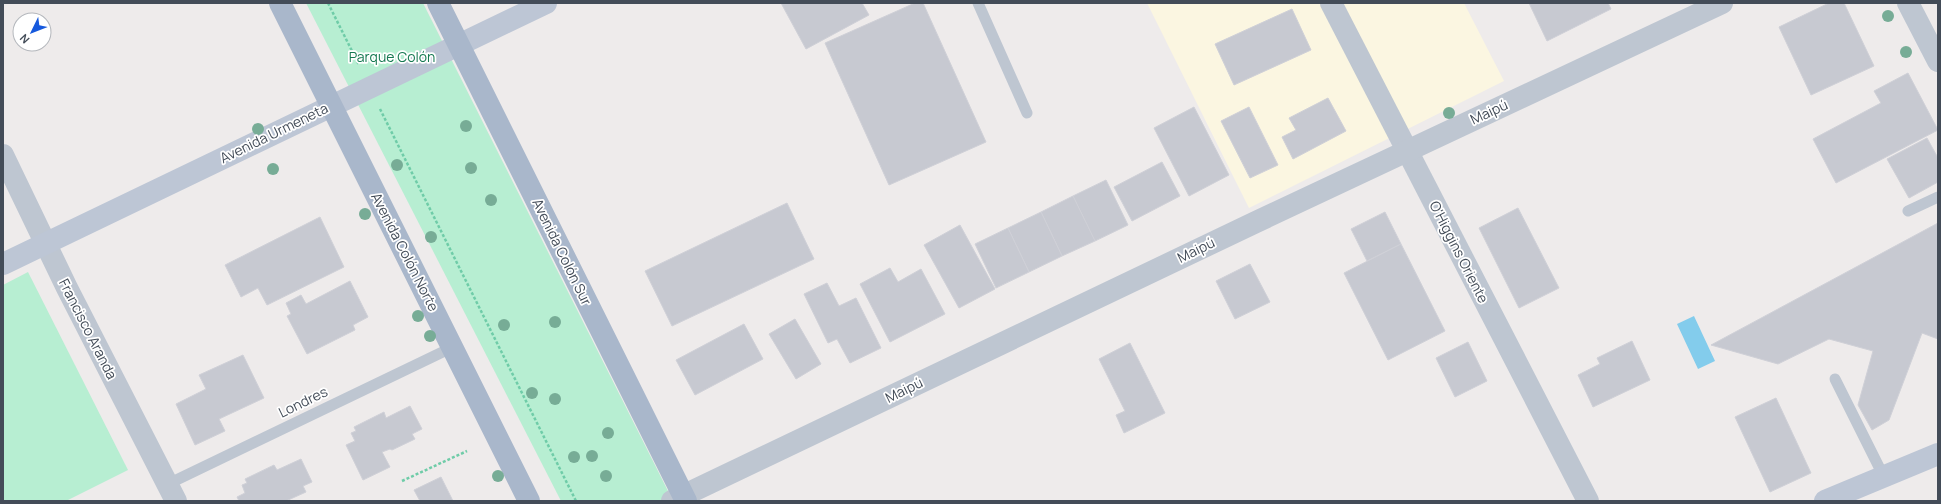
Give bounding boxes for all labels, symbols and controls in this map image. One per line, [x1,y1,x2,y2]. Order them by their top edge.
north arrow [12,12,52,52]
text: N [16,31,33,47]
park label: Parque Colón [349,47,435,66]
street label: Maipú [1467,95,1511,128]
street label: Avenida Urmeneta [217,98,331,167]
street label: Avenida Colón Norte [367,189,444,314]
street label: Avenida Colón Sur [528,195,597,308]
street label: O'Higgins Oriente [1425,197,1493,306]
street label: Maipú [1174,232,1218,267]
street label: Francisco Aranda [55,275,122,382]
street label: Maipú [882,372,926,407]
street label: Londres [275,382,331,422]

